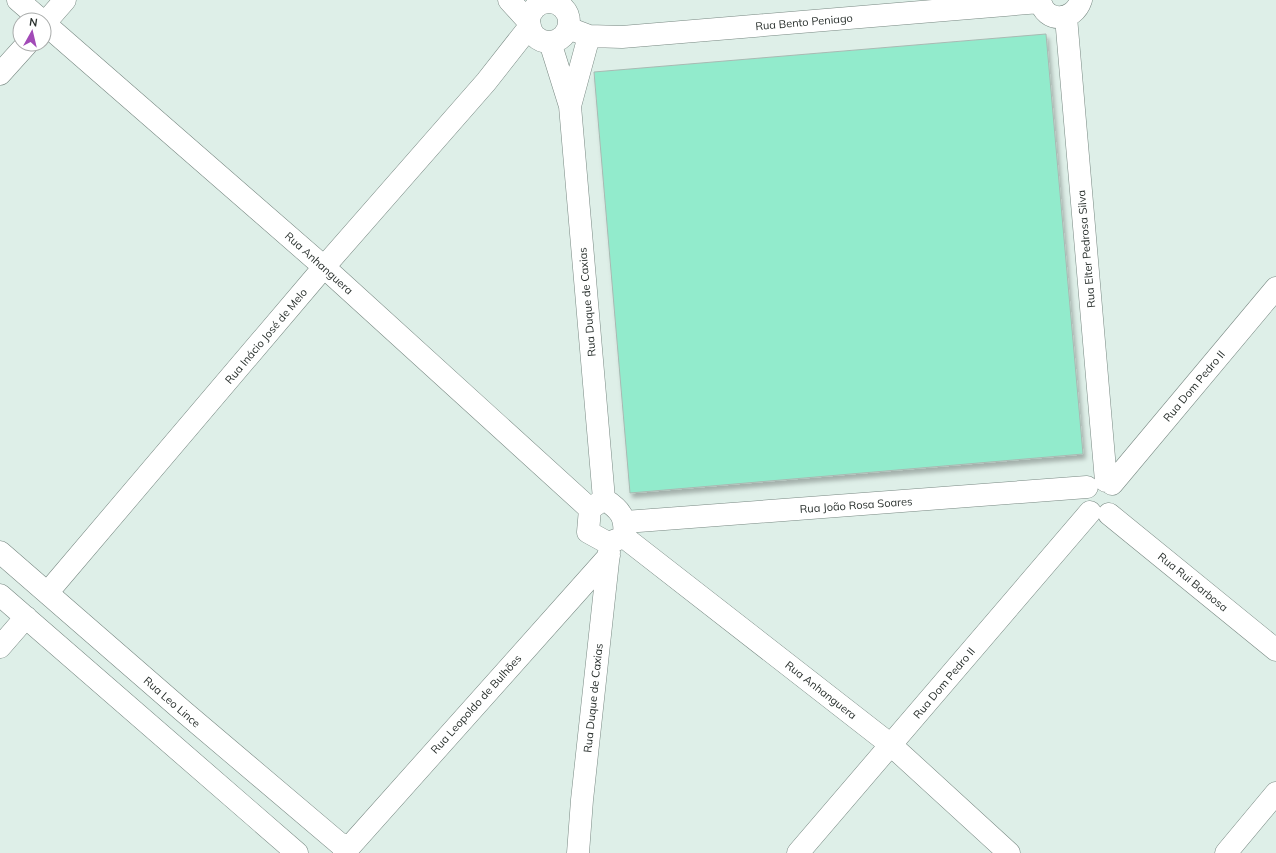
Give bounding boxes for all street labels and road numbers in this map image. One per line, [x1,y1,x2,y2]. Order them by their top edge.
street label: Rua Bento Peniago [755,11,853,33]
street label: Rua Elter Pedrosa Silva [1074,190,1098,308]
street label: Rua Anhanguera [282,229,356,297]
street label: Rua Duque de Caxias [575,247,599,357]
street label: Rua Inácio José de Melo [222,285,310,387]
street label: Rua Dom Pedro II [1160,348,1228,424]
street label: Rua João Rosa Soares [799,494,913,516]
street label: Rua Rui Barbosa [1155,550,1231,614]
street label: Rua Duque de Caxias [580,643,606,753]
street label: Rua Dom Pedro II [910,645,978,721]
street label: Rua Leopoldo de Bulhões [428,651,524,757]
street label: Rua Anhanguera [782,658,860,722]
street label: Rua Leo Lince [141,673,203,731]

